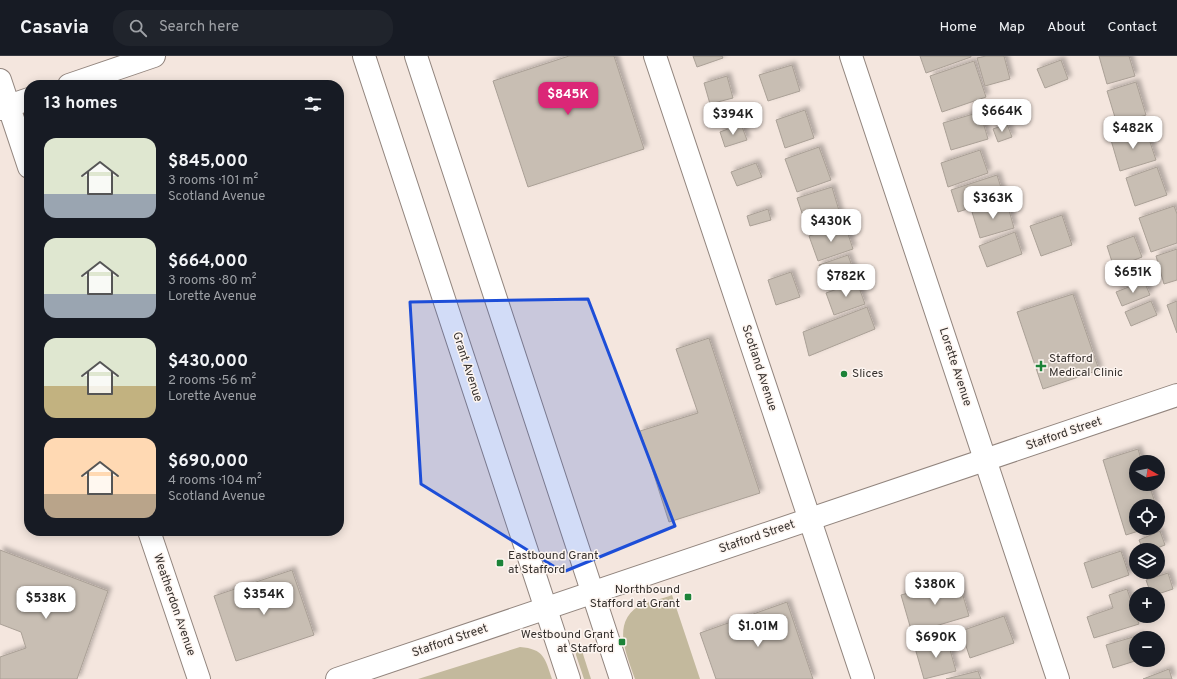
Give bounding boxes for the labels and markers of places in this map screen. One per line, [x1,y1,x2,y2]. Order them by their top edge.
pin: $845K [540,82,596,116]
pin: $664K [974,99,1030,133]
pin: $394K [705,102,761,136]
pin: $482K [1105,116,1161,150]
pin: $363K [965,186,1021,220]
pin: $430K [803,209,859,243]
pin: $651K [1105,260,1161,294]
pin: $782K [818,264,874,298]
place label: Stafford Medical Clinic [1049,351,1123,381]
marker: Stafford Medical Clinic [1036,361,1046,371]
place label: Slices [852,366,883,382]
marker: Slices [839,369,849,379]
place label: Eastbound Grant at Stafford [508,548,598,578]
marker: Eastbound Grant at Stafford [495,558,505,568]
pin: $380K [907,572,963,606]
pin: $354K [236,582,292,616]
place label: Northbound Stafford at Grant [590,582,680,612]
pin: $538K [18,586,74,620]
marker: Northbound Stafford at Grant [683,592,693,602]
pin: $1.01M [725,614,791,648]
pin: $690K [908,625,964,659]
place label: Westbound Grant at Stafford [521,627,614,657]
marker: Westbound Grant at Stafford [617,637,627,647]

